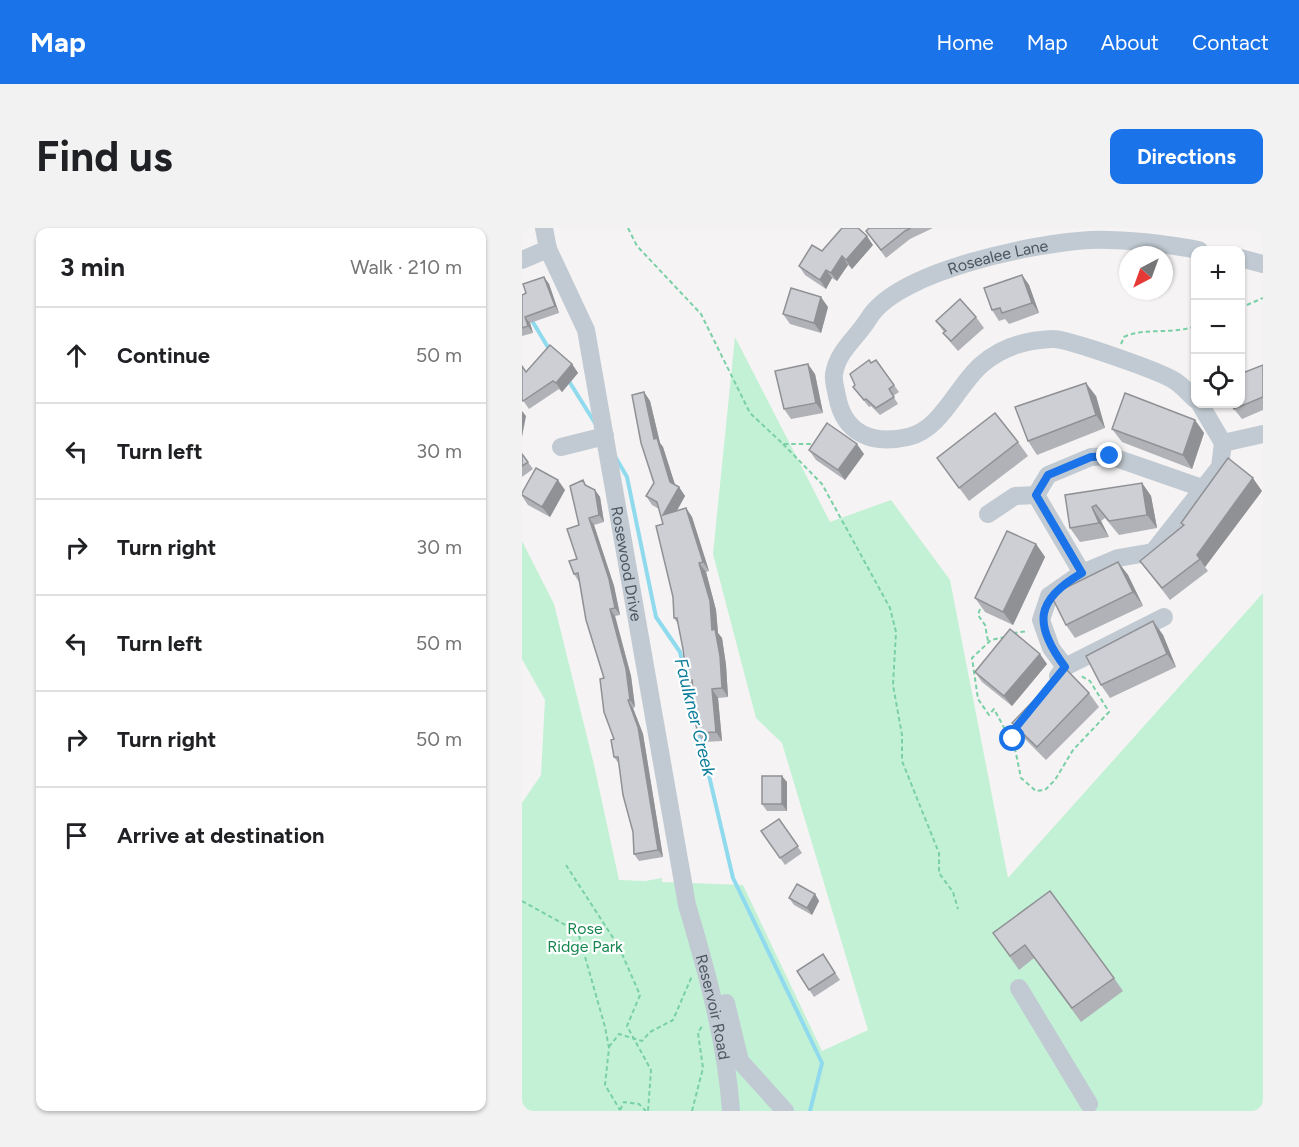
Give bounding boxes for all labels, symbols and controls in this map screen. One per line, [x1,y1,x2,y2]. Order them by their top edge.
text: Map [30,25,86,59]
text: Home [937,30,994,55]
text: Map [1027,30,1068,55]
text: About [1101,30,1159,55]
text: Contact [1192,30,1269,55]
button: Directions [1110,129,1263,184]
text: Find us [36,131,173,182]
street label: Rosealee Lane [945,235,1050,278]
north arrow [1119,246,1173,300]
map controls [1191,246,1245,408]
button: + [1191,246,1245,300]
text: 3 min [60,251,125,283]
text: Walk · 210 m [350,255,462,279]
button: − [1191,300,1245,354]
icon: ahead [60,339,93,372]
text: Continue [117,342,210,369]
text: 50 m [416,343,462,367]
button: locate [1191,354,1245,408]
icon: left [60,435,93,468]
text: Turn left [117,438,203,465]
text: 30 m [416,439,462,463]
route end [1096,442,1122,468]
street label: Rosewood Drive [608,504,647,623]
icon: right [60,531,93,564]
text: Turn right [117,534,216,561]
text: 30 m [416,535,462,559]
icon: left [60,627,93,660]
text: Turn left [117,630,203,657]
text: 50 m [416,631,462,655]
water label: Faulkner Creek [670,656,721,780]
icon: right [60,723,93,756]
route start [999,725,1025,751]
text: Turn right [117,726,216,753]
text: 50 m [416,727,462,751]
icon: arrive [60,819,93,852]
text: Arrive at destination [117,822,325,849]
park label: Rose Ridge Park [547,919,623,956]
street label: Reservoir Road [692,952,734,1061]

